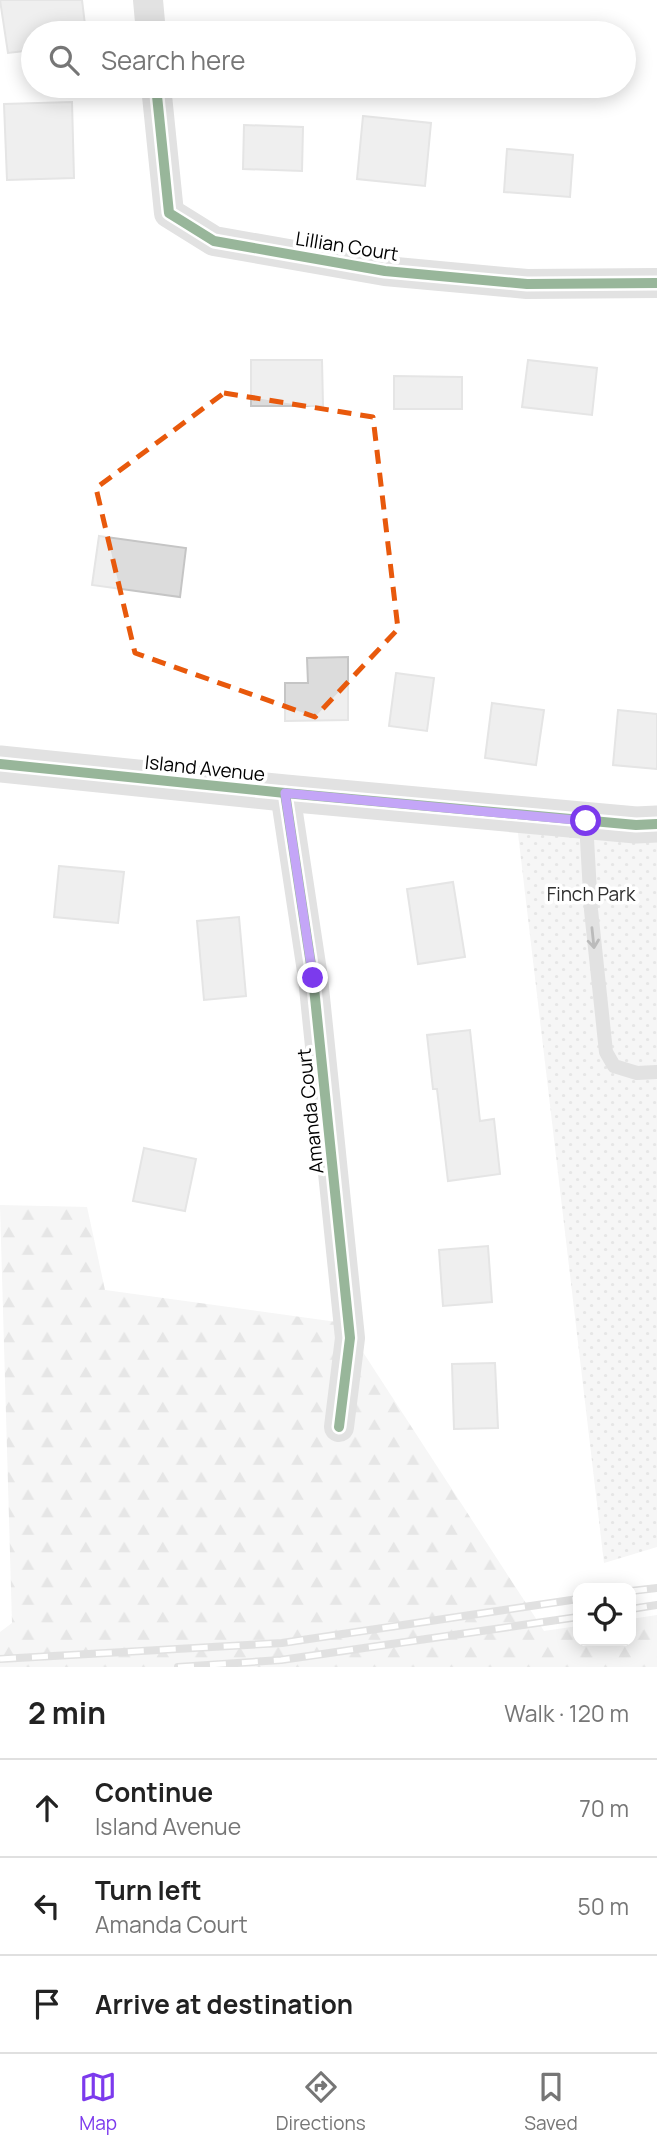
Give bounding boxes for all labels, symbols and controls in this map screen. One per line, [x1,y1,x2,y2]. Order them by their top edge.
search box [21,21,636,98]
icon: search [45,41,83,79]
text: Search here [101,42,246,78]
street label: Lillian Court [294,225,400,267]
street label: Island Avenue [144,749,266,787]
route start [570,805,601,836]
park label: Finch Park [547,881,636,907]
one-way arrow [587,926,600,949]
route end [297,962,328,993]
street label: Amanda Court [290,1047,330,1175]
map controls [573,1583,636,1646]
button: locate [573,1583,636,1646]
text: 2 min [28,1692,106,1733]
text: Walk · 120 m [504,1697,629,1729]
text: Continue [95,1774,213,1810]
icon: ahead [28,1789,66,1827]
text: 70 m [579,1792,629,1824]
text: Island Avenue [95,1810,241,1842]
text: Turn left [95,1872,202,1908]
icon: left [28,1887,66,1925]
text: 50 m [578,1890,629,1922]
text: Amanda Court [95,1908,248,1940]
icon: arrive [28,1985,66,2023]
text: Arrive at destination [95,1986,353,2022]
tab: Map [79,2068,117,2136]
tab: Directions [276,2068,366,2136]
tab: Saved [524,2068,578,2136]

